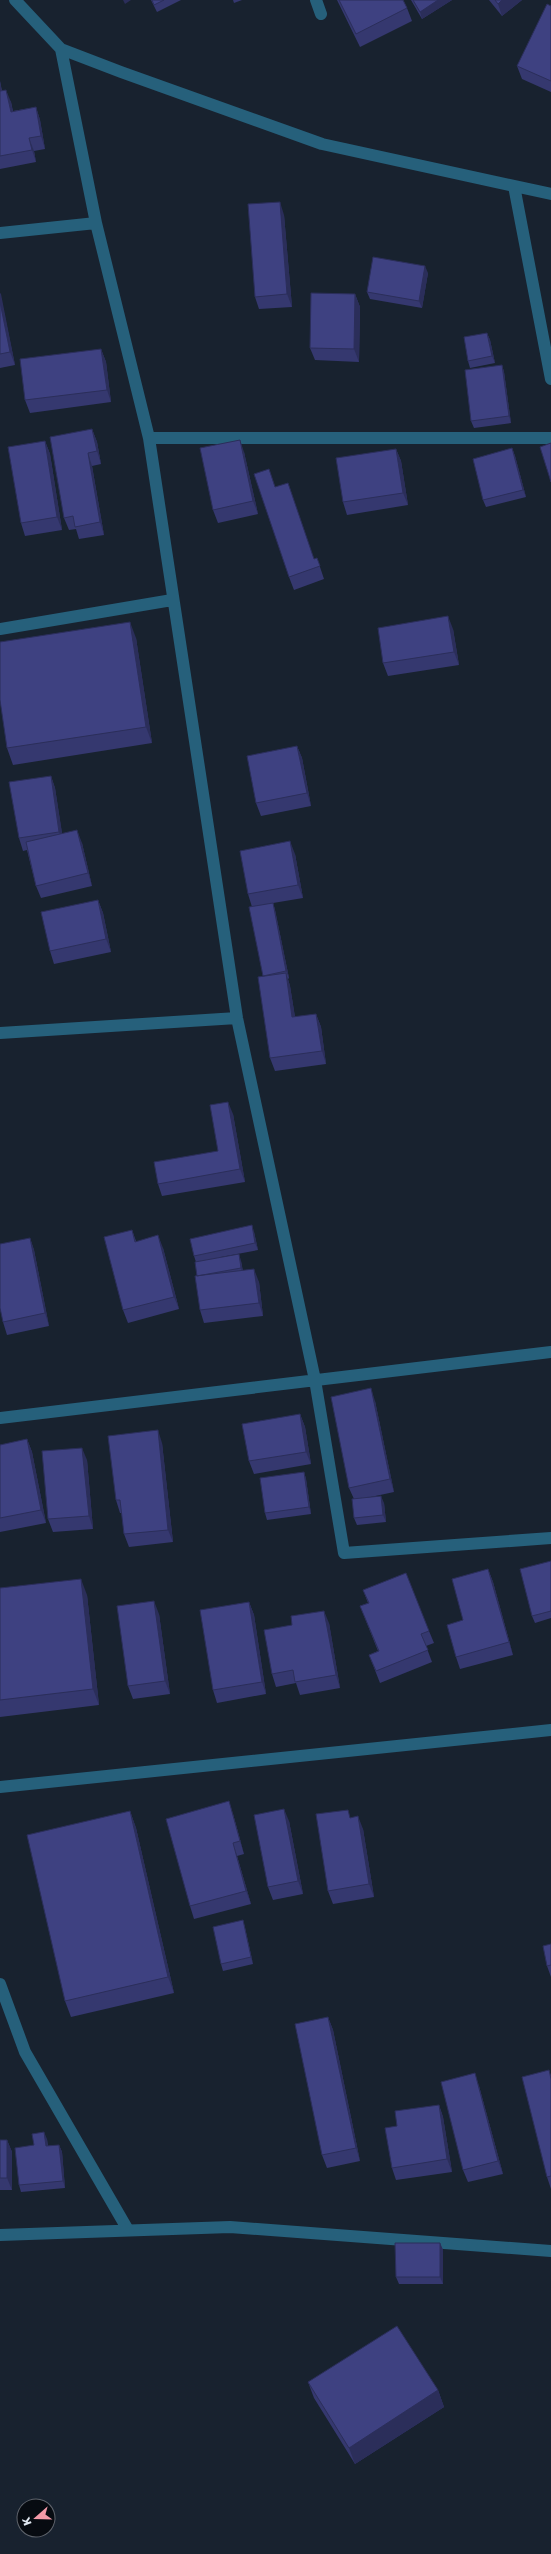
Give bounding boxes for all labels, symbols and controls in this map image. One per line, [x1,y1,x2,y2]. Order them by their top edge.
north arrow [16,2498,56,2538]
text: K [19,2516,34,2528]

